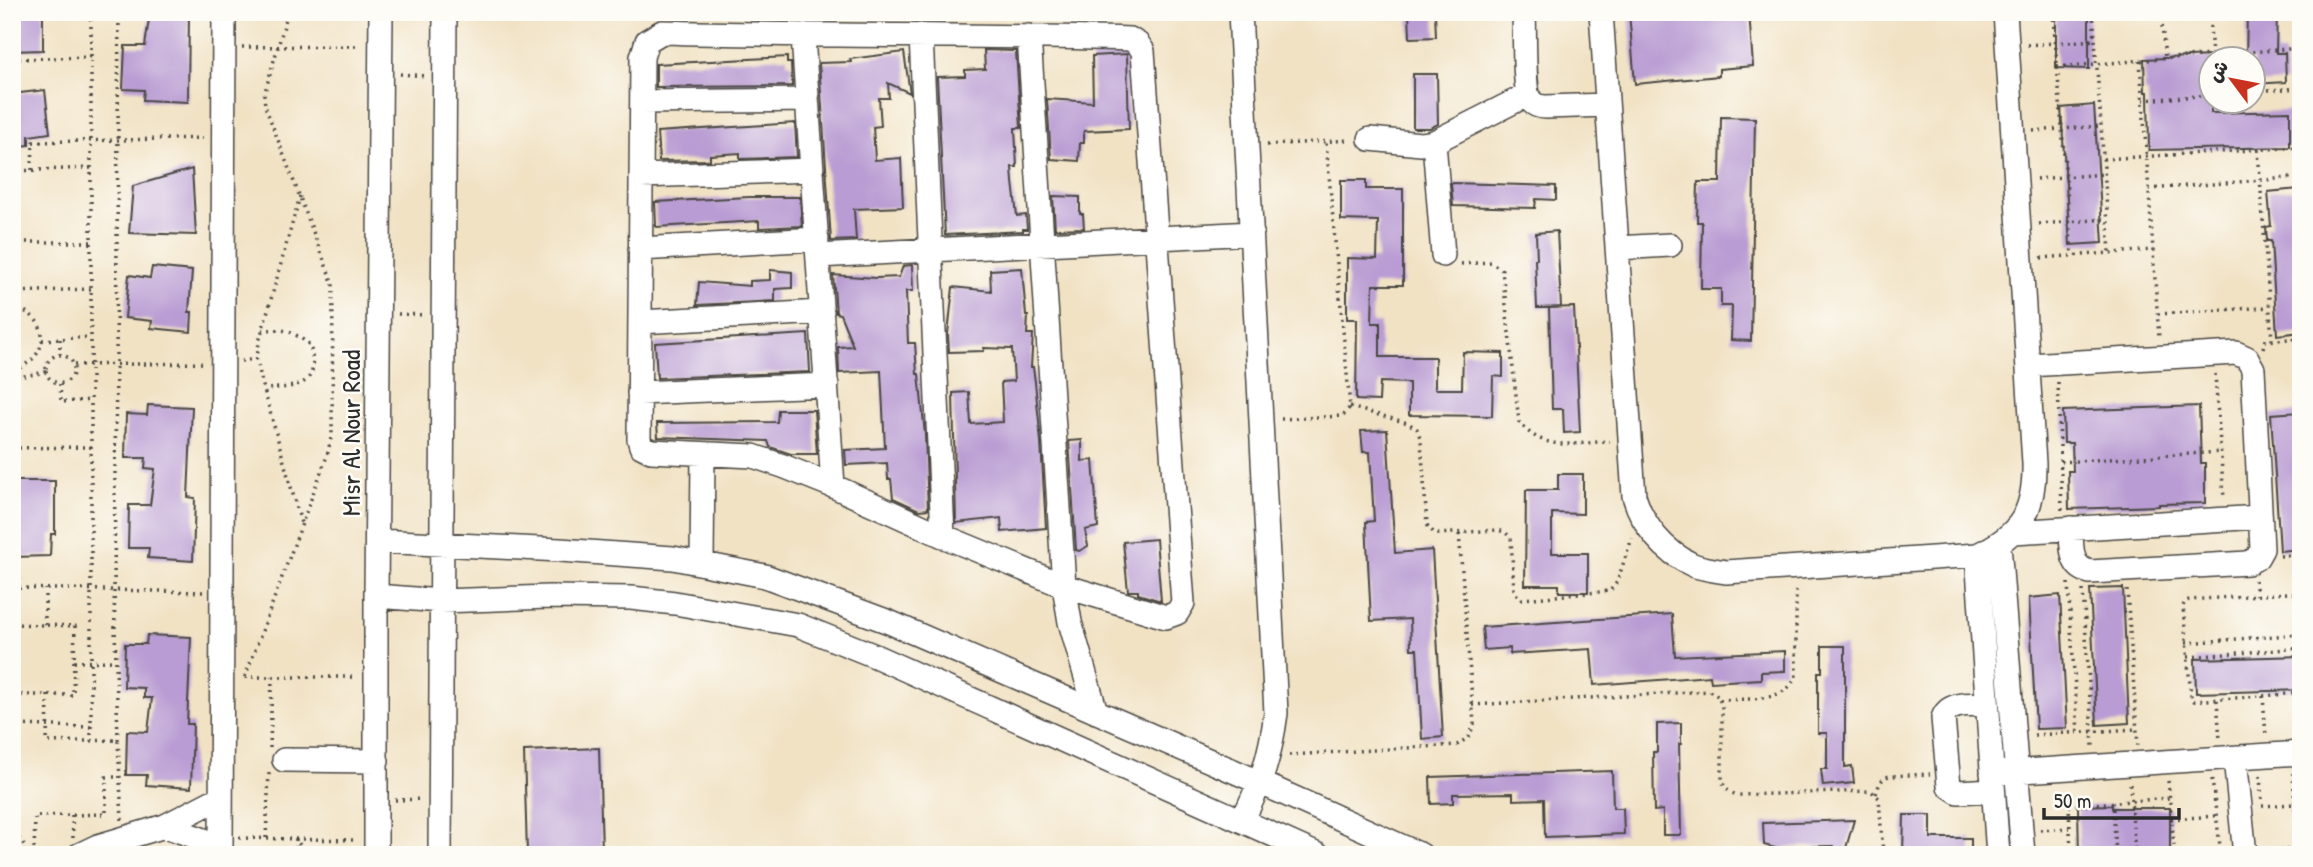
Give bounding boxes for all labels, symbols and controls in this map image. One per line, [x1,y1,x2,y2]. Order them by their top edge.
north arrow [2198,46,2268,116]
text: ش [2201,55,2234,87]
street label: Misr Al Nour Road [333,350,368,516]
scale bar [2044,776,2178,820]
text: 50 m [2054,786,2091,815]

